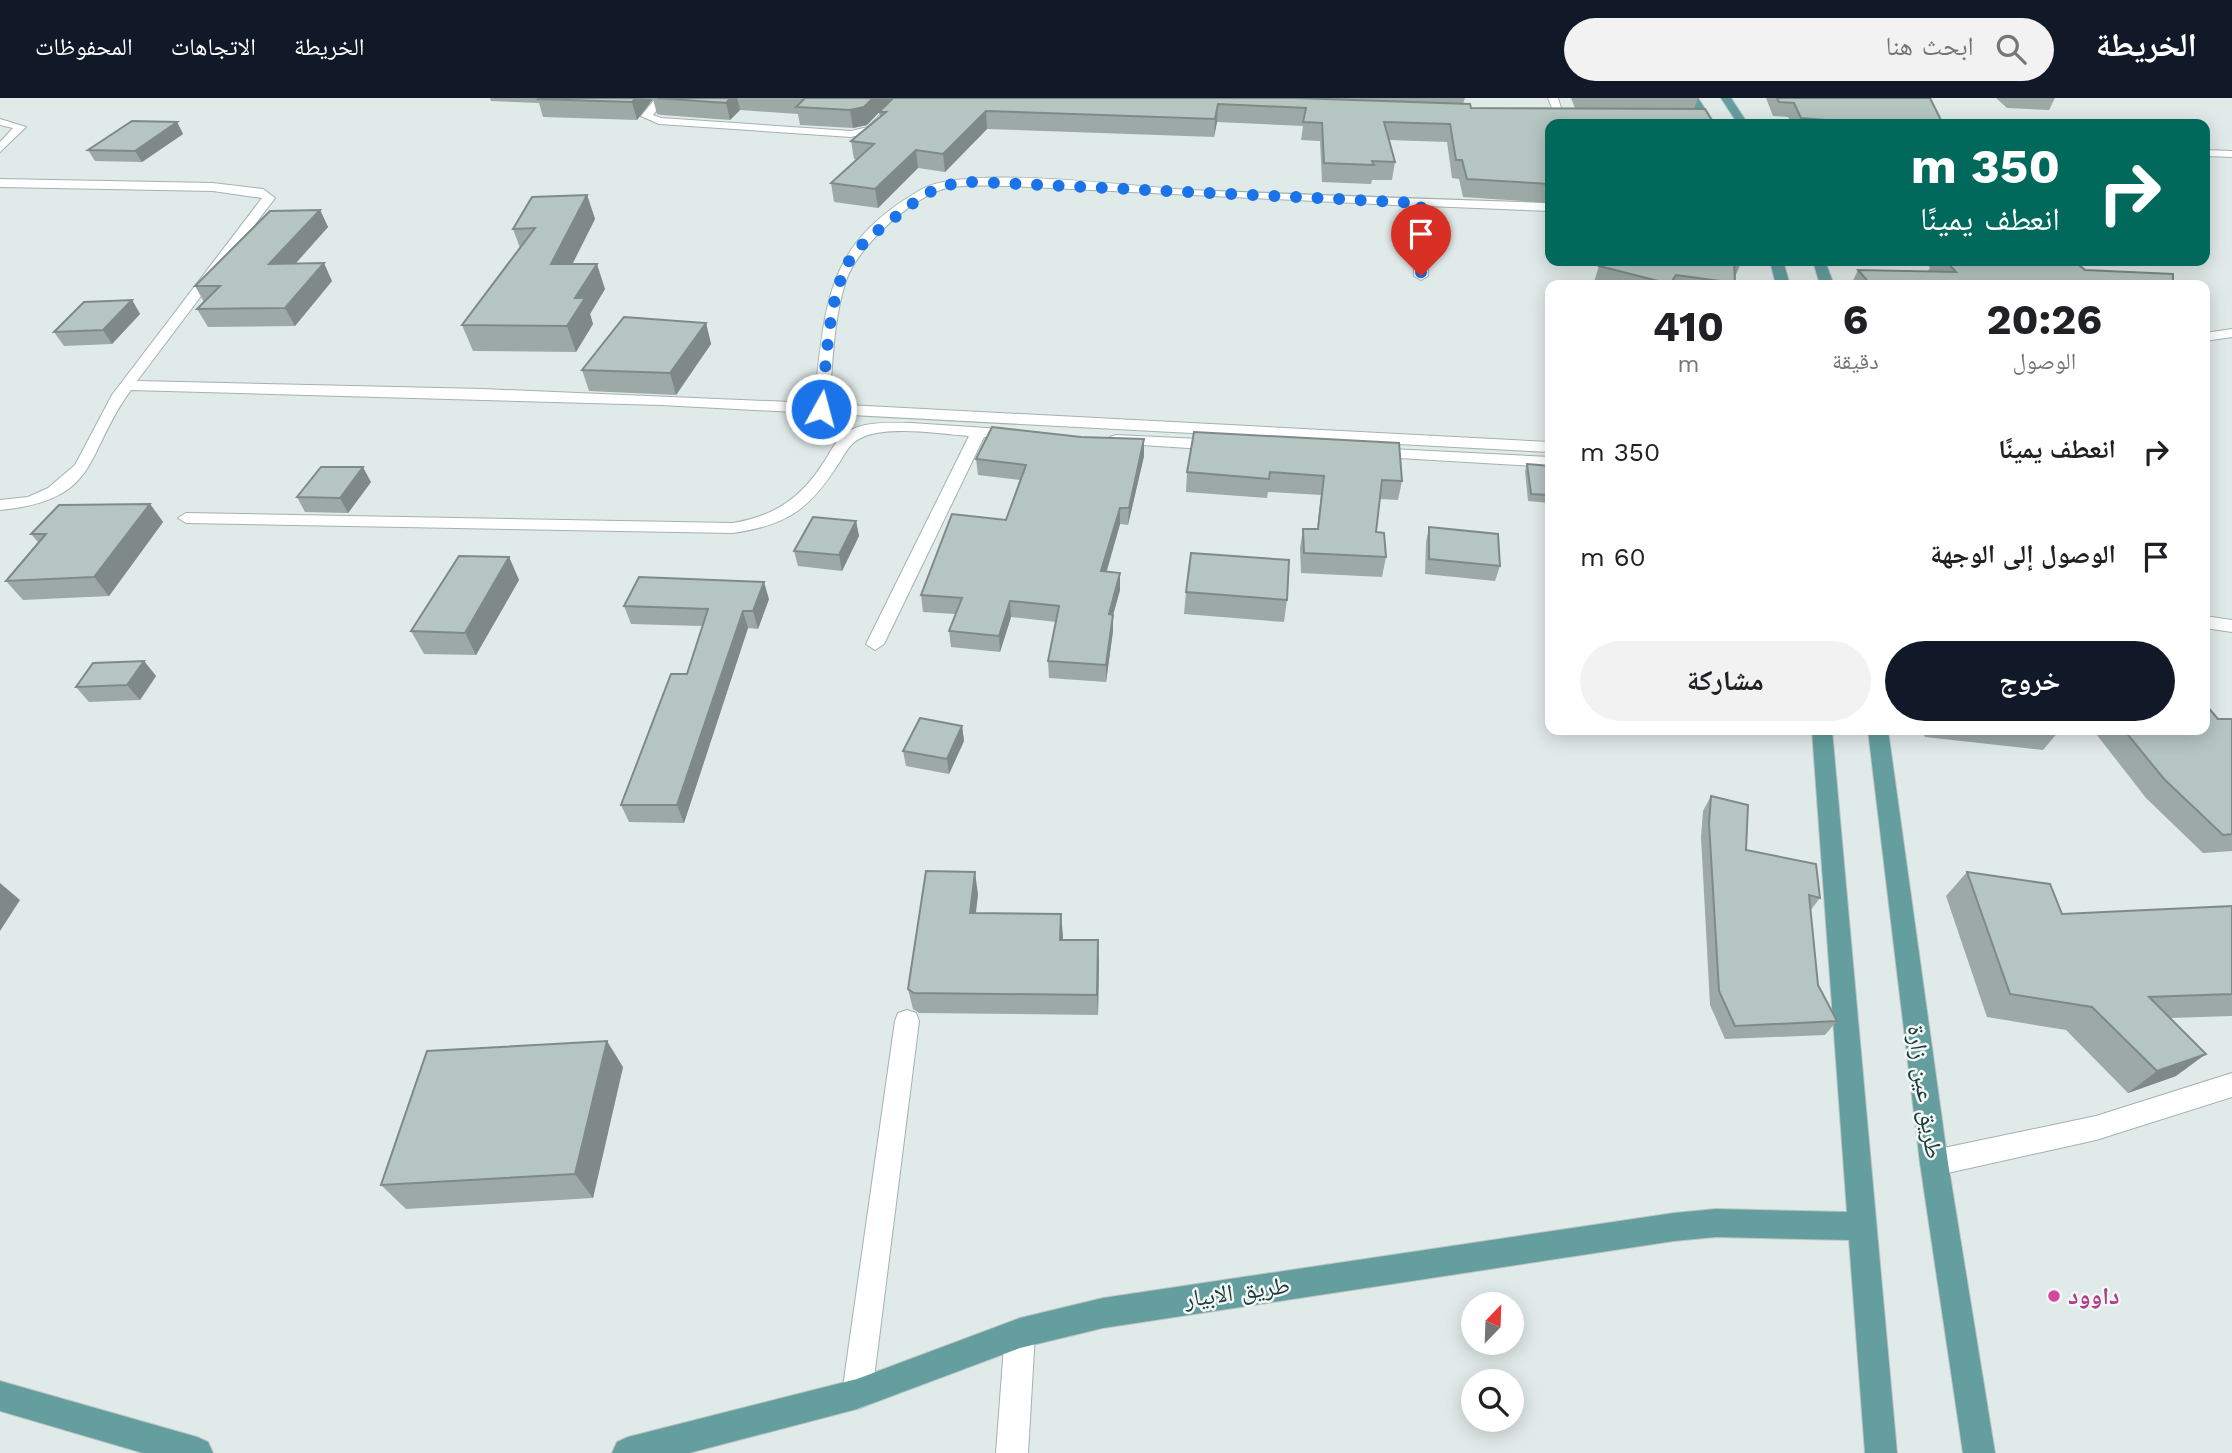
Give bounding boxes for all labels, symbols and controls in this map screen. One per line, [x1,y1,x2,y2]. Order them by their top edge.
search box [1564,18,2054,81]
text: الخريطة [2096,25,2197,64]
icon: search [1992,30,2030,68]
text: ابحث هنا [1886,31,1974,61]
text: المحفوظات [35,33,133,61]
text: الاتجاهات [171,33,256,61]
text: الخريطة [294,33,365,61]
text: 350 m [1911,137,2060,195]
icon: right [2084,147,2175,238]
text: انعطف يمينًا [1920,200,2060,238]
pin [1391,204,1451,276]
icon: arrive [1402,215,1440,253]
text: 6 [1842,295,1868,344]
text: 20:26 [1987,295,2102,344]
text: 410 [1653,302,1724,351]
text: دقيقة [1832,348,1879,375]
text: الوصول [2013,348,2076,375]
text: m [1678,351,1699,378]
position arrow [784,372,858,446]
icon: right [2137,433,2175,471]
text: انعطف يمينًا [1998,434,2116,464]
text: 350 m [1580,437,1660,467]
icon: arrive [2137,538,2175,576]
text: الوصول إلى الوجهة [1930,539,2116,569]
text: 60 m [1580,542,1646,572]
button: مشاركة [1580,641,1871,721]
button: خروج [1885,641,2175,721]
street label: طريق عين زارة [1902,1024,1948,1160]
street label: طريق الابيار [1182,1271,1291,1313]
place label: داوود [2068,1282,2120,1310]
marker: داوود [2046,1288,2062,1304]
north arrow [1461,1292,1524,1354]
map controls [1461,1292,1524,1432]
button: search [1461,1369,1524,1432]

